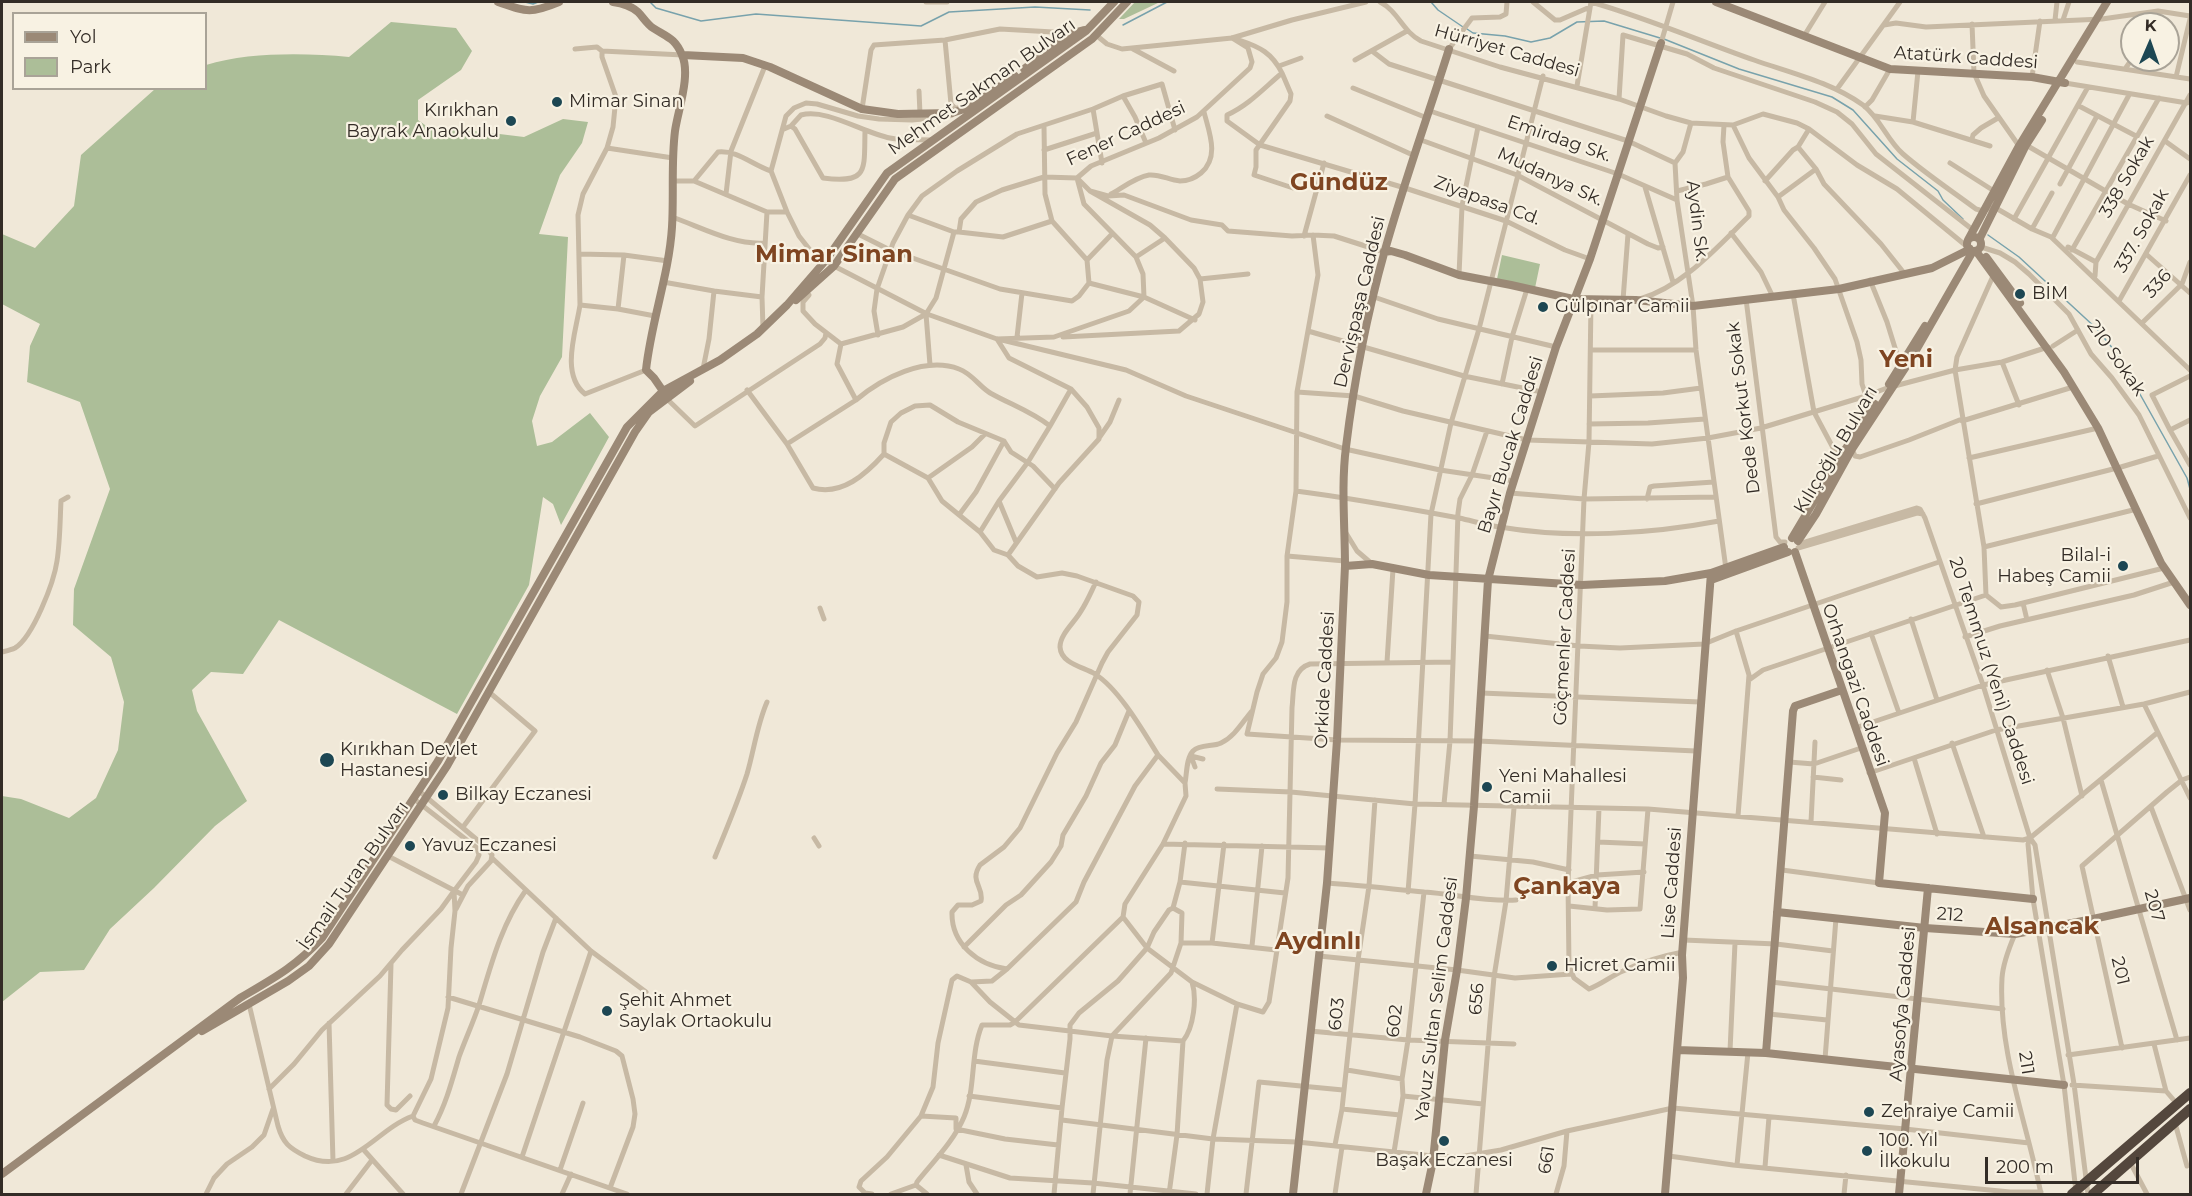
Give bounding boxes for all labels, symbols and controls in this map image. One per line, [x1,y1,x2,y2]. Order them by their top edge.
legend [12,12,207,90]
north arrow [2120,12,2180,72]
street label: Mehmet Sakman Bulvarı [884,14,1080,160]
text: K [2144,16,2157,35]
street label: Hürriyet Caddesi [1432,20,1582,82]
text: Yol [70,26,96,48]
street label: Atatürk Caddesi [1893,42,2039,74]
text: Park [70,56,111,78]
place label: Mimar Sinan [569,91,684,113]
marker: Mimar Sinan [550,95,564,109]
street label: Fener Caddesi [1063,97,1189,171]
place label: Kırıkhan Bayrak Anaokulu [346,100,499,142]
street label: Emirdag Sk. [1504,111,1614,167]
marker: Kırıkhan Bayrak Anaokulu [504,114,518,128]
street label: 338 Sokak [2095,132,2159,222]
street label: Mudanya Sk. [1494,143,1606,211]
district label: Gündüz [1290,169,1388,197]
street label: Ziyapasa Cd. [1431,172,1543,230]
street label: Aydin Sk. [1681,179,1713,263]
street label: 337. Sokak [2110,185,2174,277]
street label: Dervişpaşa Caddesi [1330,214,1390,390]
district label: Mimar Sinan [755,241,913,269]
street label: 336 [2140,265,2176,303]
place label: BİM [2032,283,2068,305]
marker: BİM [2013,287,2027,301]
place label: Gülpınar Camii [1555,296,1690,318]
marker: Gülpınar Camii [1536,300,1550,314]
street label: 210 Sokak [2082,316,2150,400]
street label: Dede Korkut Sokak [1723,321,1765,495]
district label: Yeni [1879,346,1933,374]
street label: Bayır Bucak Caddesi [1474,354,1548,536]
street label: Kılıçoğlu Bulvarı [1789,382,1883,518]
place label: Bilal-i Habeş Camii [1997,545,2111,588]
street label: Göçmenler Caddesi [1550,548,1580,726]
street label: 20 Temmuz (Yeni) Caddesi [1944,554,2038,788]
marker: Bilal-i Habeş Camii [2116,559,2130,573]
street label: Orhangazi Caddesi [1817,601,1893,769]
street label: Orkide Caddesi [1311,611,1339,749]
place label: Kırıkhan Devlet Hastanesi [340,739,478,782]
marker: Kırıkhan Devlet Hastanesi [318,751,336,769]
place label: Yeni Mahallesi Camii [1499,766,1627,808]
marker: Yeni Mahallesi Camii [1480,780,1494,794]
place label: Bilkay Eczanesi [455,784,592,806]
marker: Bilkay Eczanesi [436,788,450,802]
street label: İsmail Turan Bulvarı [294,797,414,955]
street label: Lise Caddesi [1657,826,1687,940]
place label: Yavuz Eczanesi [422,835,557,857]
marker: Yavuz Eczanesi [403,839,417,853]
district label: Çankaya [1513,873,1621,901]
street label: Yavuz Sultan Selim Caddesi [1411,875,1463,1123]
street label: 207 [2139,887,2169,925]
street label: 212 [1936,903,1964,927]
district label: Alsancak [1985,913,2099,941]
street label: Ayasofya Caddesi [1885,926,1921,1082]
district label: Aydınlı [1275,928,1361,956]
place label: Hicret Camii [1564,955,1676,977]
street label: 201 [2106,955,2134,987]
marker: Hicret Camii [1545,959,1559,973]
street label: 656 [1465,982,1489,1016]
place label: Şehit Ahmet Saylak Ortaokulu [619,990,772,1032]
street label: 603 [1325,997,1349,1031]
street label: 602 [1383,1003,1407,1039]
marker: Şehit Ahmet Saylak Ortaokulu [600,1004,614,1018]
street label: 211 [2014,1050,2038,1076]
place label: Zehraiye Camii [1881,1101,2014,1123]
marker: Zehraiye Camii [1862,1105,1876,1119]
place label: 100. Yıl İlkokulu [1879,1130,1951,1172]
marker: Başak Eczanesi [1437,1134,1451,1148]
street label: 661 [1534,1144,1560,1176]
marker: 100. Yıl İlkokulu [1860,1144,1874,1158]
scale bar [1988,1145,2142,1183]
place label: Başak Eczanesi [1375,1150,1513,1172]
text: 200 m [1996,1156,2054,1178]

